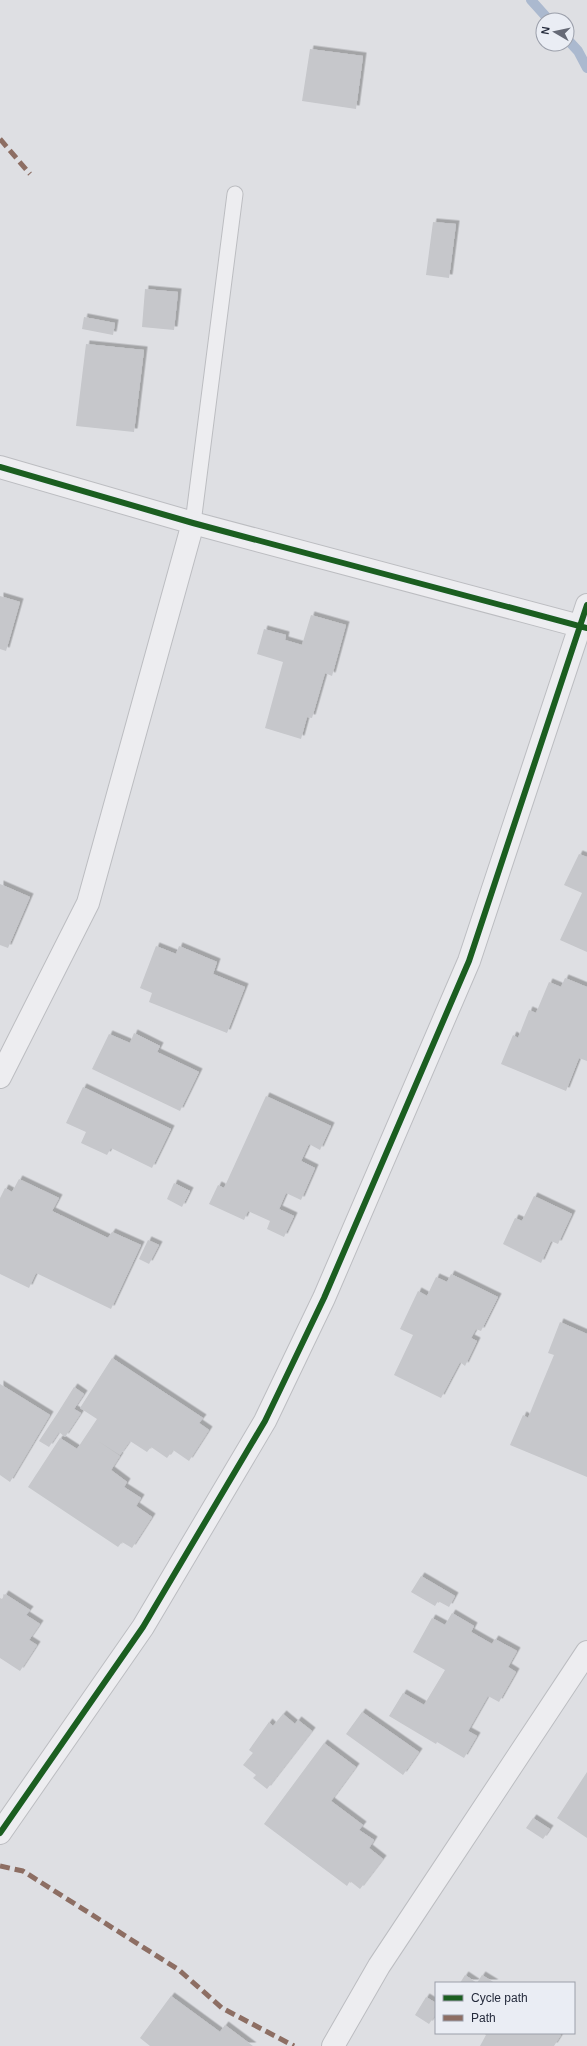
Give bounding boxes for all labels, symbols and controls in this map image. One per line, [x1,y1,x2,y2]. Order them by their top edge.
north arrow [535,12,575,52]
text: N [539,26,552,35]
legend [435,1982,575,2034]
text: Cycle path [471,1991,528,2005]
text: Path [471,2011,496,2025]

